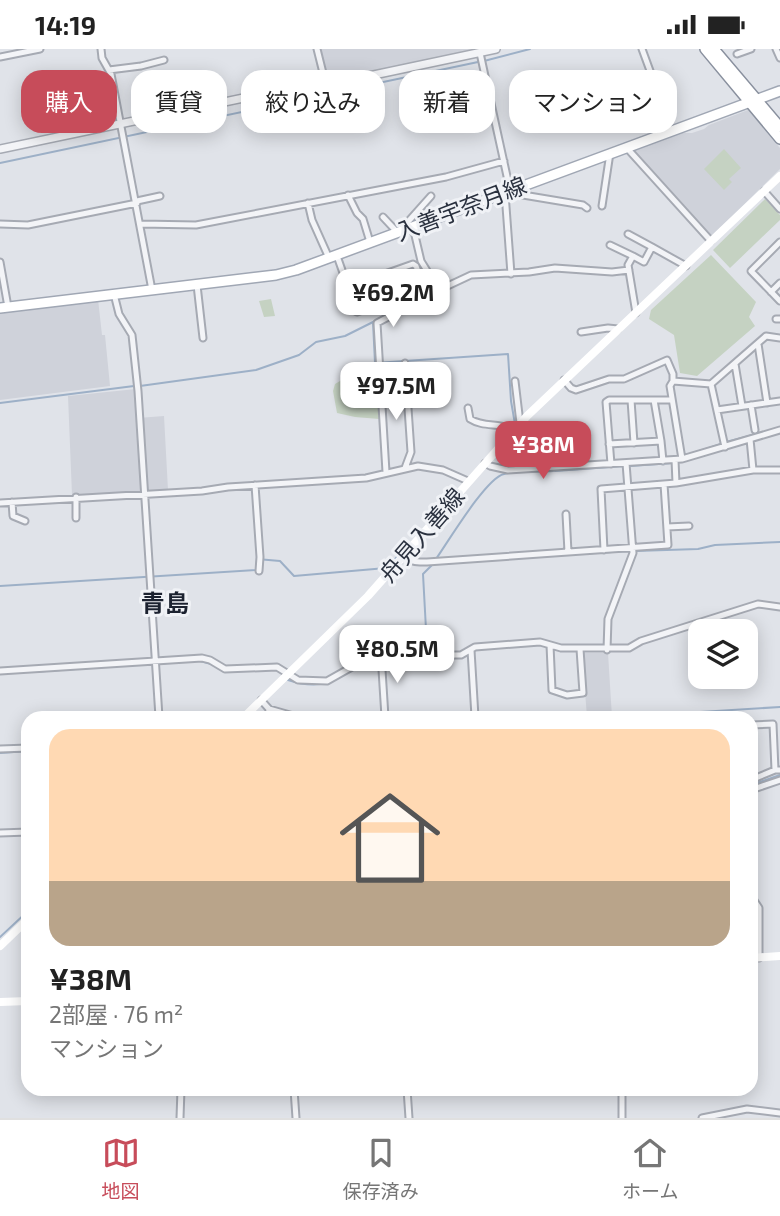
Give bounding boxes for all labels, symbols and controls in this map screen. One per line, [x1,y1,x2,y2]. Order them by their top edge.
text: 14:19 [35,9,96,40]
chip: 購入 [21,70,117,133]
chip: 賃貸 [131,70,227,133]
chip: 絞り込み [241,70,385,133]
chip: 新着 [399,70,495,133]
chip: マンション [509,70,677,133]
street label: 入善宇奈月線 [391,170,530,246]
pin: ¥69.2M [336,269,450,329]
text: ¥69.2M [352,278,434,306]
pin: ¥97.5M [339,363,453,422]
text: ¥97.5M [356,371,436,399]
pin: ¥38M [502,421,584,481]
text: ¥38M [511,430,575,458]
street label: 舟見入善線 [373,482,470,587]
district label: 青島 [141,588,189,617]
map controls [688,619,758,689]
button: layers [688,619,758,689]
pin: ¥80.5M [340,625,454,685]
text: ¥80.5M [355,634,439,662]
icon: home [327,775,453,901]
text: ¥38M [49,960,132,996]
text: 2部屋 · 76 m² [49,1000,183,1028]
text: マンション [49,1034,164,1062]
tab: 地図 [102,1134,140,1203]
tab: 保存済み [343,1134,419,1203]
tab: ホーム [622,1134,678,1203]

